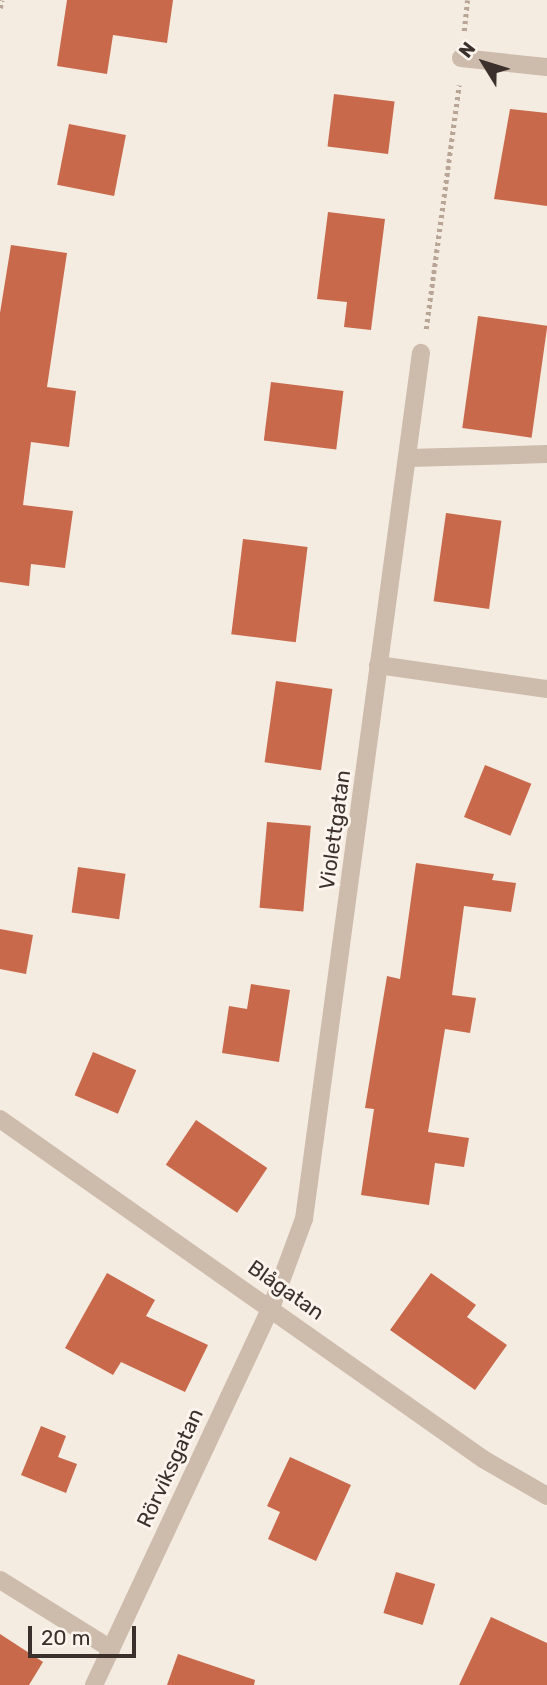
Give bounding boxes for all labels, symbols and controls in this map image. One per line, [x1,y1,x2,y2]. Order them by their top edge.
north arrow [449,28,519,98]
text: N [454,37,480,62]
street label: Violettgatan [314,769,356,891]
street label: Blågatan [243,1255,329,1325]
street label: Rörviksgatan [131,1405,209,1531]
scale bar [32,1612,140,1656]
text: 20 m [41,1625,90,1650]

